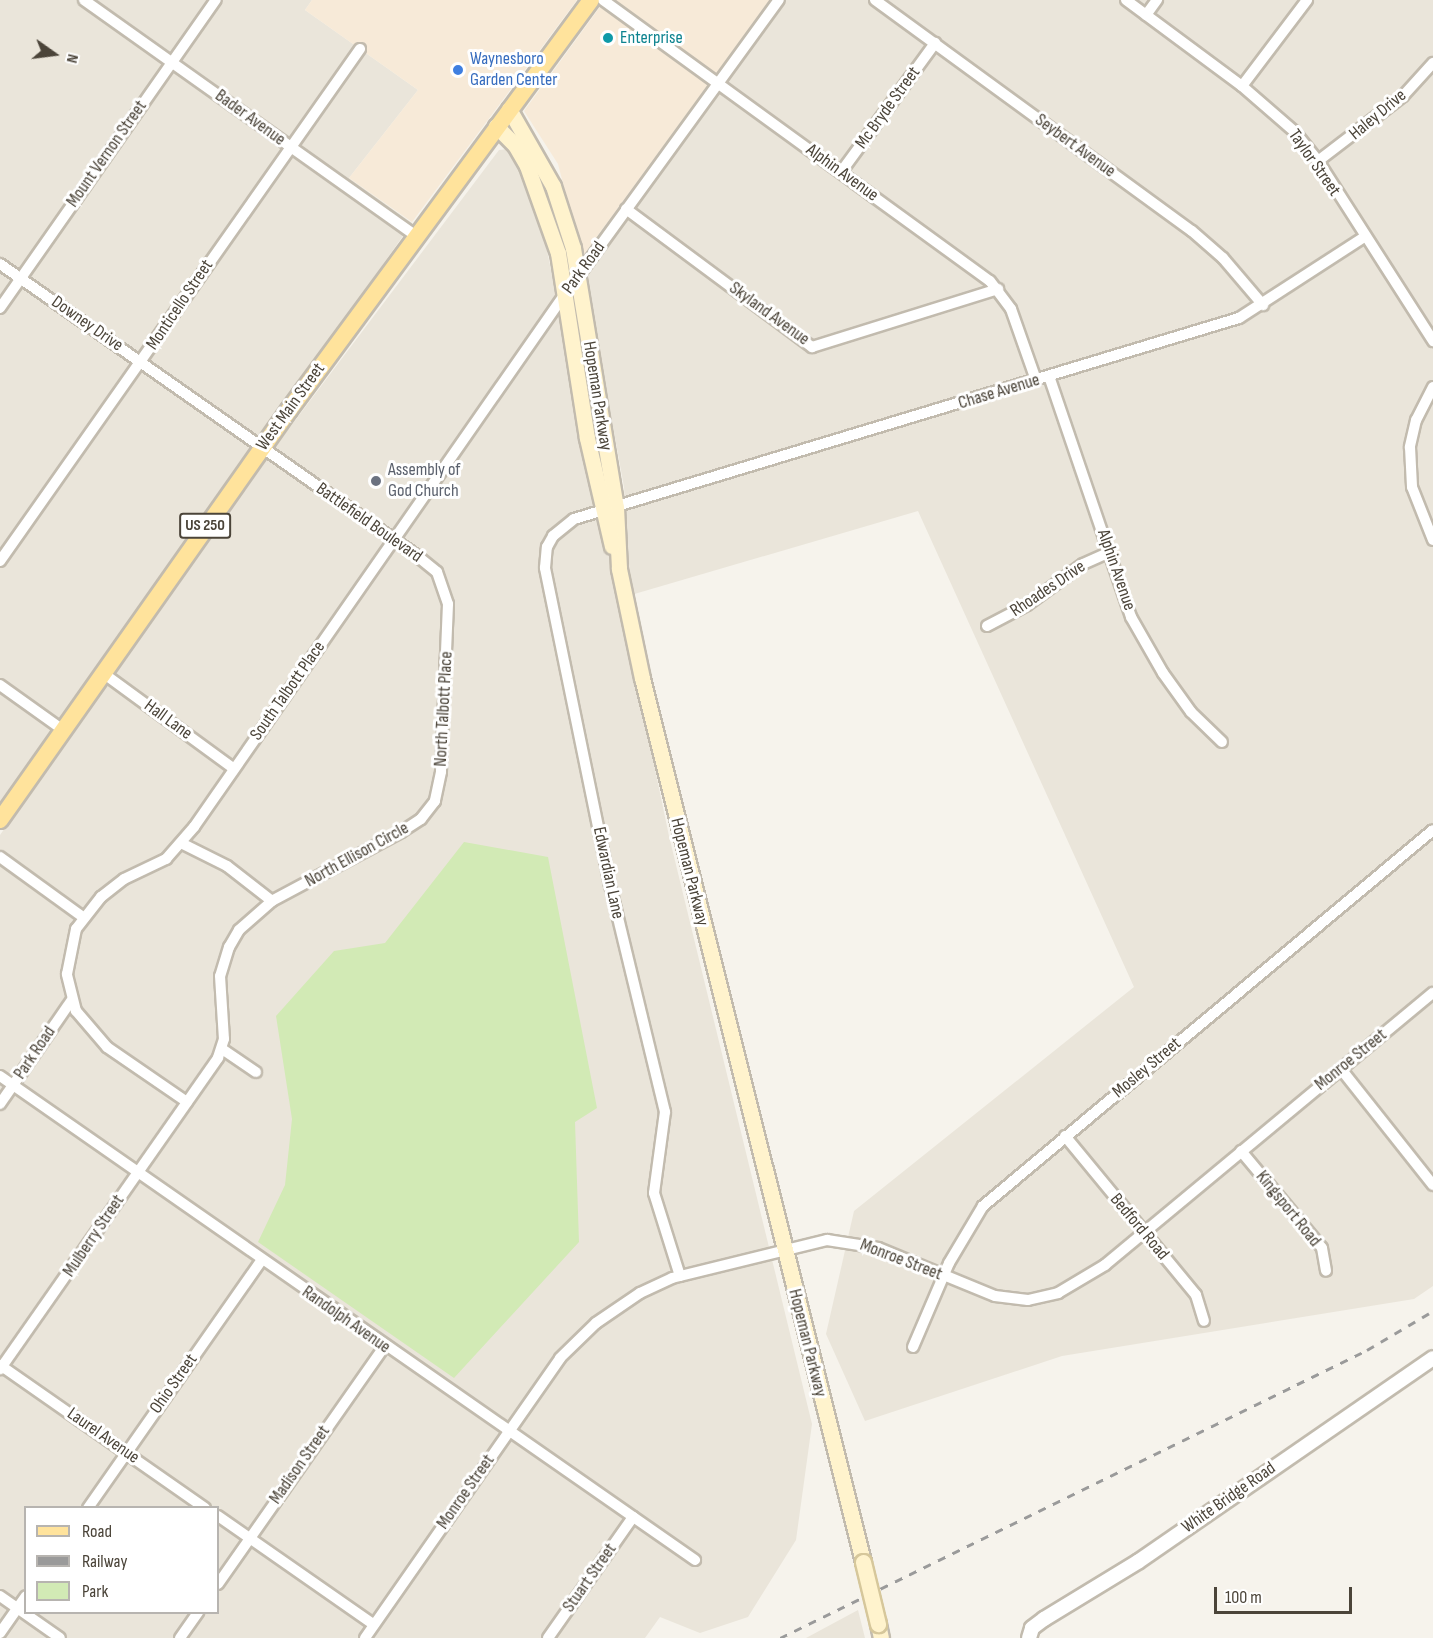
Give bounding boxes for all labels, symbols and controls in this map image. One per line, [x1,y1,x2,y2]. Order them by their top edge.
north arrow [24,24,84,84]
place label: Enterprise [620,27,683,49]
marker: Enterprise [601,31,615,45]
place label: Waynesboro Garden Center [470,49,557,92]
text: N [62,52,82,65]
marker: Waynesboro Garden Center [451,63,465,77]
street label: Mc Bryde Street [851,63,925,153]
street label: Bader Avenue [211,85,289,151]
street label: Haley Drive [1345,85,1411,145]
street label: Mount Vernon Street [62,96,152,212]
street label: Seybert Avenue [1031,110,1119,182]
street label: Taylor Street [1283,125,1345,201]
street label: Alphin Avenue [802,139,882,207]
street label: Park Road [558,238,610,298]
street label: Monticello Street [142,256,218,354]
street label: Skyland Avenue [725,278,813,350]
street label: Downey Drive [47,292,127,356]
street label: Hopeman Parkway [578,340,616,452]
street label: West Main Street [252,359,330,455]
street label: Chase Avenue [956,369,1042,415]
place label: Assembly of God Church [388,460,461,502]
marker: Assembly of God Church [369,474,383,488]
street label: Battlefield Boulevard [312,478,426,568]
road number: US 250 [178,513,232,539]
street label: Alphin Avenue [1092,527,1140,613]
street label: Rhoades Drive [1006,556,1090,622]
street label: South Talbott Place [246,637,330,745]
street label: North Talbott Place [430,651,458,767]
street label: Hall Lane [140,695,196,745]
street label: Hopeman Parkway [665,816,713,928]
street label: North Ellison Circle [301,818,413,892]
street label: Edwardian Lane [588,825,628,921]
street label: Park Road [9,1022,61,1084]
street label: Monroe Street [1311,1024,1391,1096]
street label: Mosley Street [1108,1033,1186,1103]
street label: Kingsport Road [1251,1167,1325,1251]
street label: Bedford Road [1105,1189,1173,1265]
street label: Mulberry Street [59,1191,129,1281]
street label: Monroe Street [857,1234,945,1286]
street label: Randolph Avenue [298,1282,394,1358]
street label: Hopeman Parkway [783,1287,831,1399]
street label: Ohio Street [146,1350,202,1418]
street label: Laurel Avenue [63,1403,143,1469]
street label: Madison Street [265,1422,335,1508]
street label: Monroe Street [432,1450,500,1534]
street label: White Bridge Road [1178,1458,1280,1538]
legend [24,1506,219,1614]
text: Road [82,1521,112,1542]
street label: Stuart Street [558,1539,622,1617]
text: Railway [82,1551,127,1572]
scale bar [1217,1575,1355,1613]
text: Park [82,1581,108,1602]
text: 100 m [1225,1587,1262,1608]

